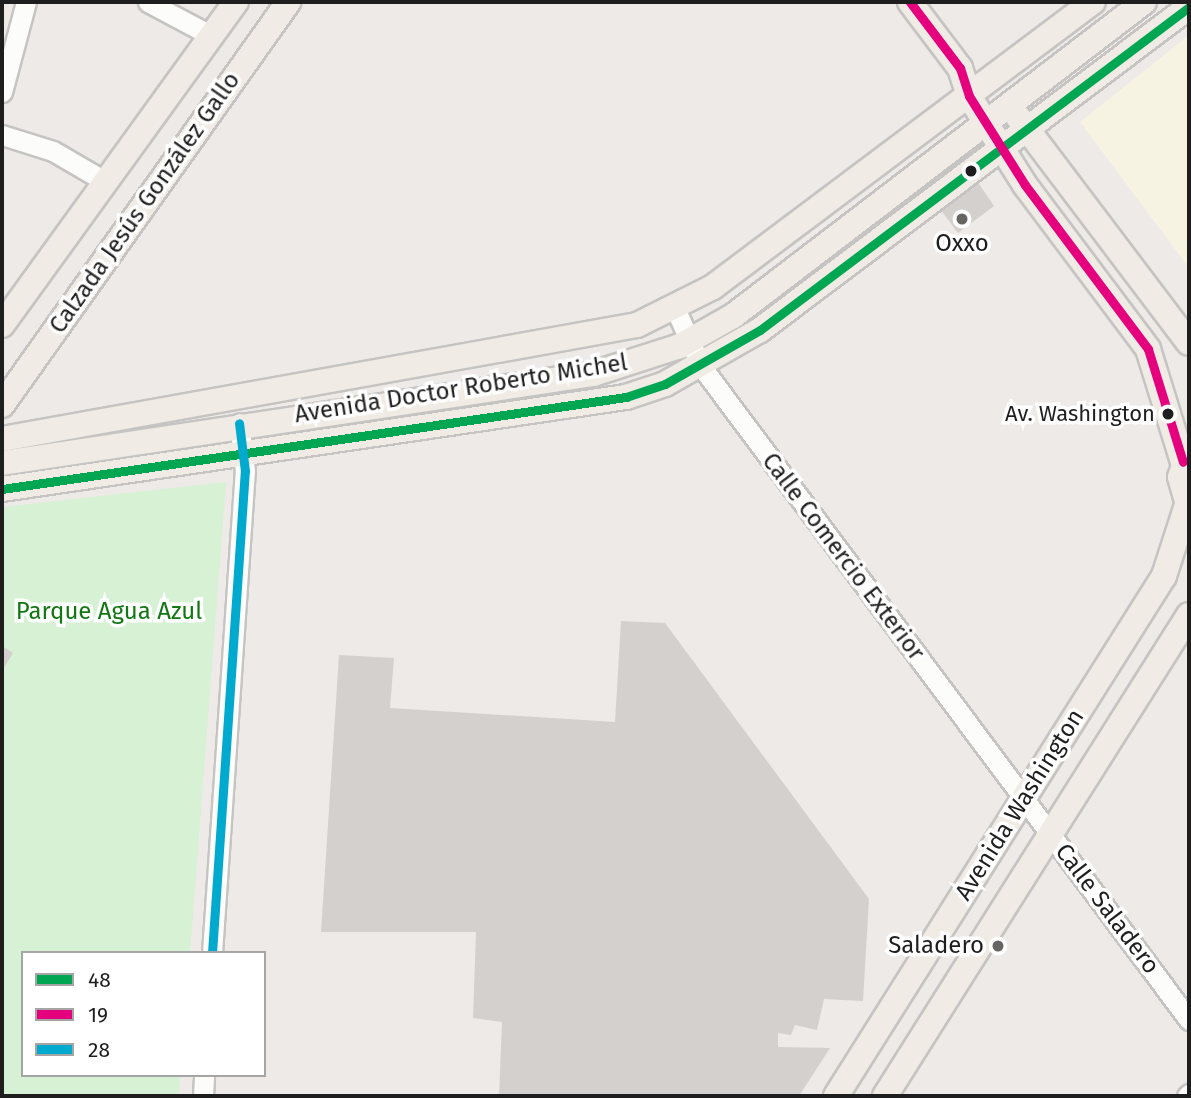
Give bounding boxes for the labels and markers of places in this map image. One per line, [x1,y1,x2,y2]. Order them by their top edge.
unlabelled marker [964,164,978,178]
marker: Oxxo [954,211,970,227]
place label: Oxxo [935,230,989,258]
place label: Av. Washington [1005,401,1155,427]
marker: Av. Washington [1161,407,1175,421]
place label: Saladero [888,932,984,960]
marker: Saladero [990,938,1006,954]

